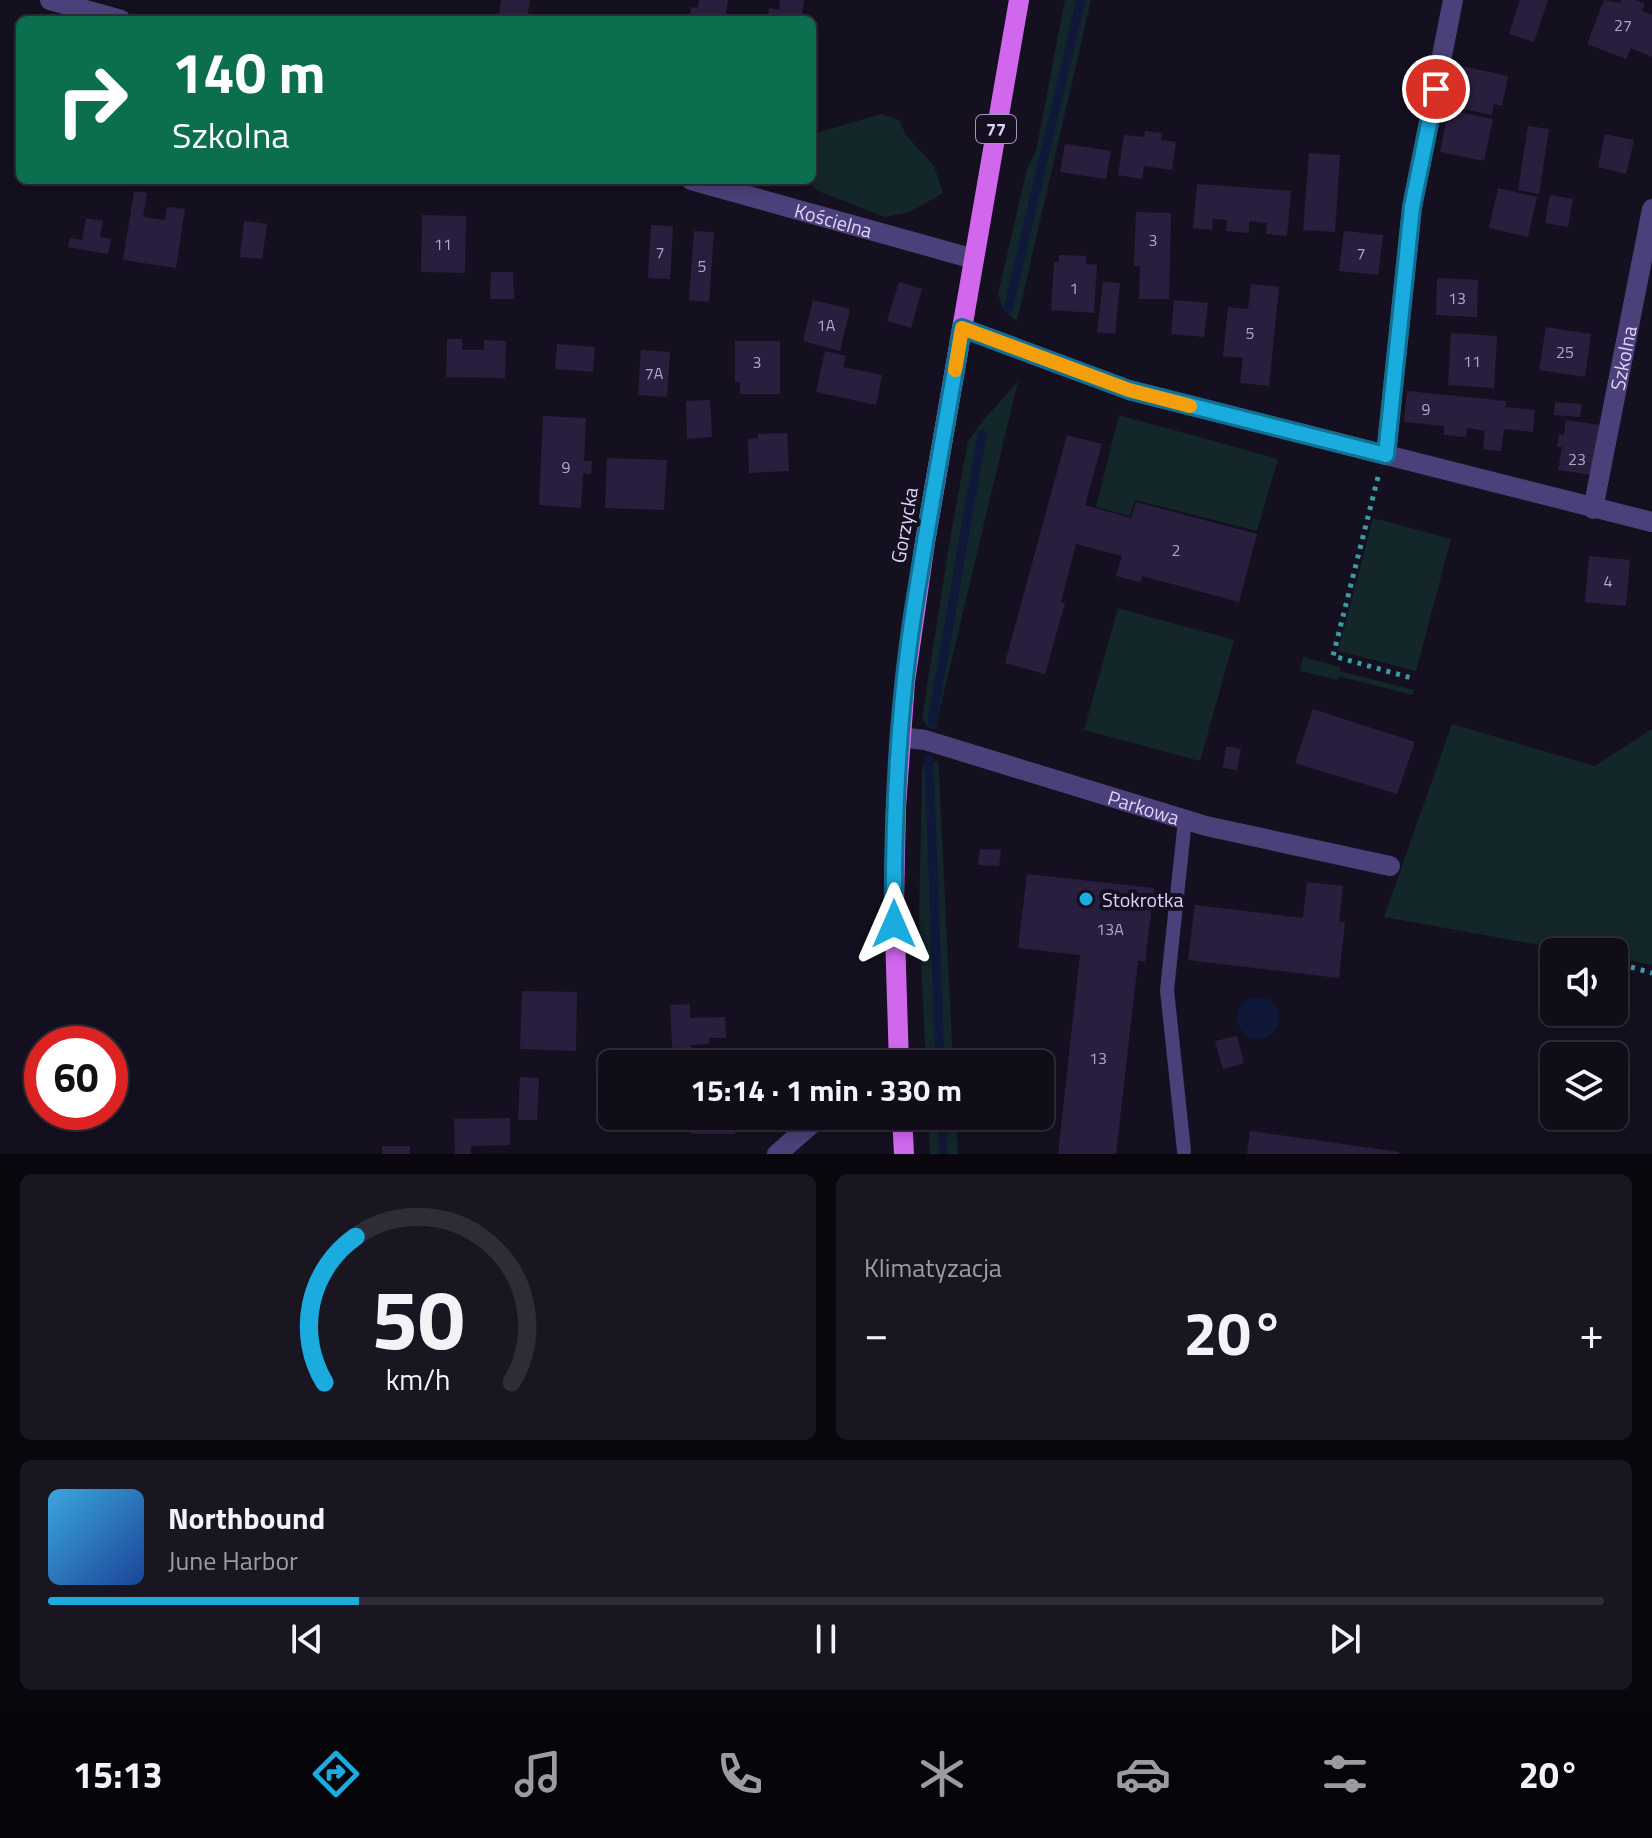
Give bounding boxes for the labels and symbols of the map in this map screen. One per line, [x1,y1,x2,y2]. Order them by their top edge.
house number: 27 [1614,13,1632,37]
pin [1402,55,1470,123]
road number: 77 [976,115,1016,143]
street label: Kościelna [791,194,876,245]
house number: 3 [1149,228,1157,252]
house number: 11 [434,232,452,256]
house number: 7 [656,240,664,264]
house number: 7 [1357,241,1365,265]
house number: 5 [698,254,707,278]
house number: 1 [1070,276,1078,300]
house number: 13 [1448,286,1466,310]
house number: 1A [817,313,836,337]
house number: 5 [1246,321,1255,345]
street label: Szkolna [1601,323,1644,393]
house number: 25 [1556,340,1574,364]
house number: 11 [1463,349,1481,373]
house number: 3 [753,350,761,374]
house number: 7A [645,361,664,385]
house number: 9 [1422,397,1431,421]
house number: 23 [1568,447,1586,471]
house number: 9 [562,455,571,479]
street label: Gorzycka [882,485,926,565]
house number: 2 [1172,538,1180,562]
house number: 4 [1604,569,1613,593]
street label: Parkowa [1104,781,1184,833]
position arrow [852,882,936,966]
place label: Stokrotka [1102,884,1184,915]
marker: Stokrotka [1077,890,1095,908]
house number: 13A [1096,917,1124,941]
speed limit sign: 60 [24,1026,128,1130]
house number: 13 [1089,1046,1107,1070]

